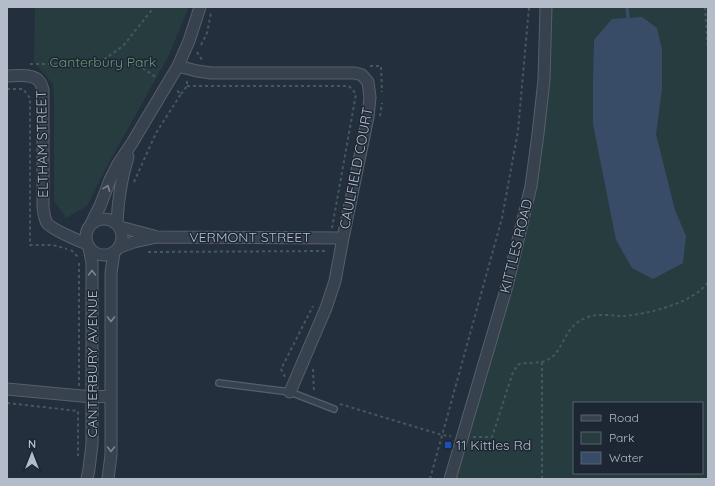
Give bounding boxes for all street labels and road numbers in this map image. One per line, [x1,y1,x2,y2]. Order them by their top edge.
street label: ELTHAM STREET [32,90,52,198]
street label: CAULFIELD COURT [335,106,377,230]
street label: KITTLES ROAD [496,197,536,295]
street label: VERMONT STREET [189,228,311,246]
street label: CANTERBURY AVENUE [83,290,101,438]

